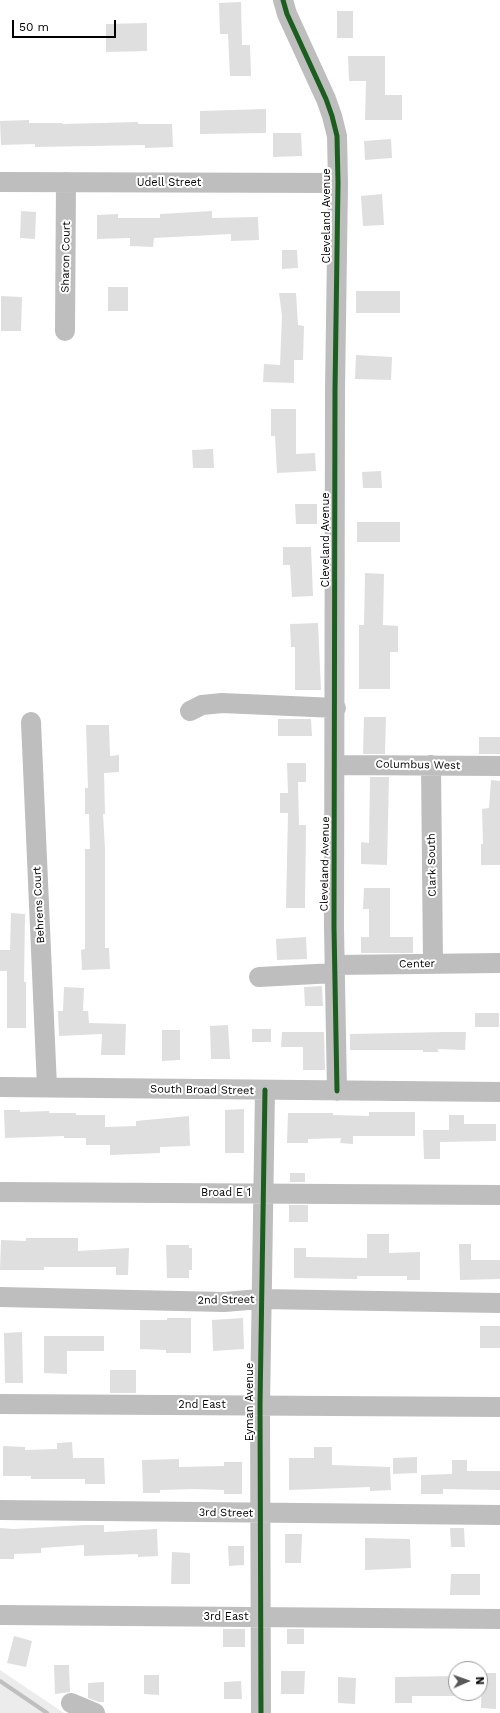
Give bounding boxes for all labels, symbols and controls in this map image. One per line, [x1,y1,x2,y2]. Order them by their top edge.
scale bar [14,12,118,38]
text: 50 m [19,20,49,34]
street label: Cleveland Avenue [320,168,334,264]
street label: Udell Street [137,176,201,190]
street label: Sharon Court [59,221,73,293]
street label: Cleveland Avenue [319,492,333,588]
street label: Columbus West [375,758,461,772]
street label: Cleveland Avenue [318,816,332,912]
street label: Clark South [425,833,439,897]
street label: Behrens Court [30,866,48,944]
street label: Center [399,957,435,971]
street label: South Broad Street [150,1082,254,1098]
street label: Broad E 1 [201,1186,251,1200]
street label: 2nd Street [197,1293,255,1307]
street label: Eyman Avenue [243,1363,257,1441]
street label: 2nd East [178,1398,226,1412]
street label: 3rd Street [199,1506,253,1520]
street label: 3rd East [203,1610,249,1624]
north arrow [448,1661,488,1701]
text: N [473,1676,486,1685]

